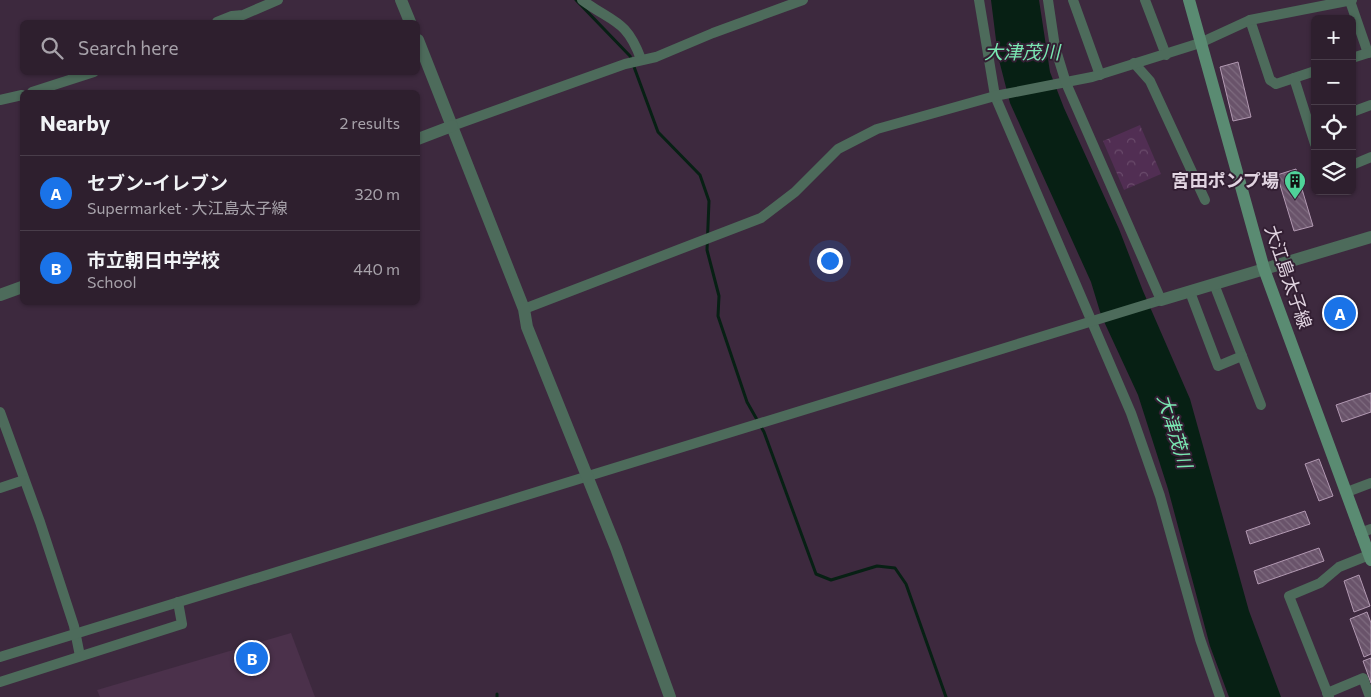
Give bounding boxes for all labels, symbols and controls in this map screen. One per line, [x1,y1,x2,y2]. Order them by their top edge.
map controls [1311,15,1356,195]
button: + [1311,15,1356,60]
search box [20,20,420,75]
icon: search [38,34,66,62]
text: Search here [78,36,178,59]
water label: 大津茂川 [984,40,1062,63]
button: − [1311,60,1356,105]
button: locate [1311,105,1356,150]
text: Nearby [40,110,110,135]
text: 2 results [339,113,400,132]
button: layers [1311,150,1356,195]
place label: 宮田ポンプ場 [1172,169,1279,191]
building icon: 宮田ポンプ場 [1283,169,1307,200]
text: セブン-イレブン [87,171,228,194]
text: A [50,184,62,203]
text: 320 m [355,184,400,203]
text: Supermarket · 大江島太子線 [87,198,287,217]
street label: 大江島太子線 [1261,222,1317,331]
text: 市立朝日中学校 [87,248,220,271]
your location [817,248,843,274]
text: B [51,259,61,278]
text: 440 m [353,259,400,278]
text: School [87,272,137,291]
pin: A [1324,294,1356,332]
water label: 大津茂川 [1153,391,1198,472]
pin: B [236,639,268,677]

